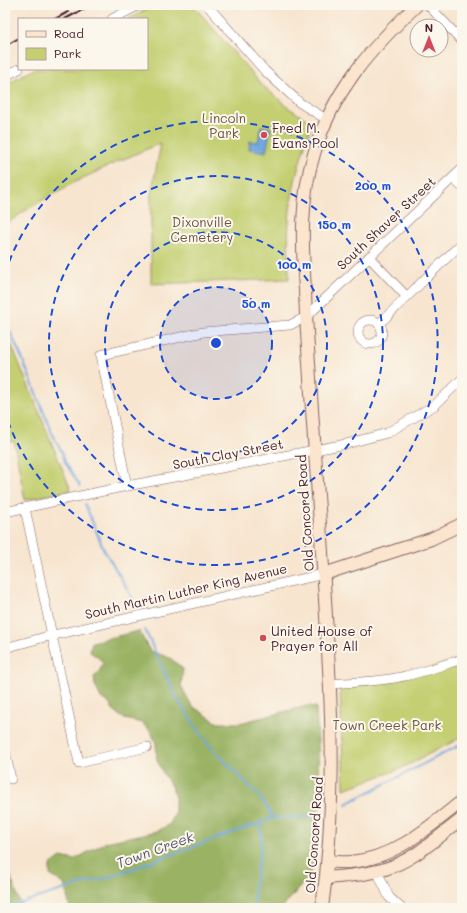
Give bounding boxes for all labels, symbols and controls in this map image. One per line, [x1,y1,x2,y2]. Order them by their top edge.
legend [18,18,148,70]
north arrow [409,18,449,58]
text: N [425,20,433,35]
text: Road [54,25,84,41]
text: Park [54,45,81,61]
park label: Lincoln Park [202,109,246,141]
place label: Fred M. Evans Pool [272,119,339,151]
marker: Fred M. Evans Pool [259,130,269,140]
street label: South Shaver Street [333,172,439,273]
text: 200 m [355,177,391,193]
park label: Dixonville Cemetery [171,213,234,245]
text: 150 m [317,216,351,232]
text: 100 m [277,256,311,272]
text: 50 m [242,295,270,311]
centre of rings [209,336,223,350]
street label: South Clay Street [171,434,285,473]
street label: Old Concord Road [292,454,317,572]
street label: South Martin Luther King Avenue [83,559,289,622]
place label: United House of Prayer for All [271,622,373,654]
marker: United House of Prayer for All [258,633,268,643]
park label: Town Creek Park [333,716,442,733]
street label: Old Concord Road [301,776,326,894]
water label: Town Creek [114,827,197,872]

